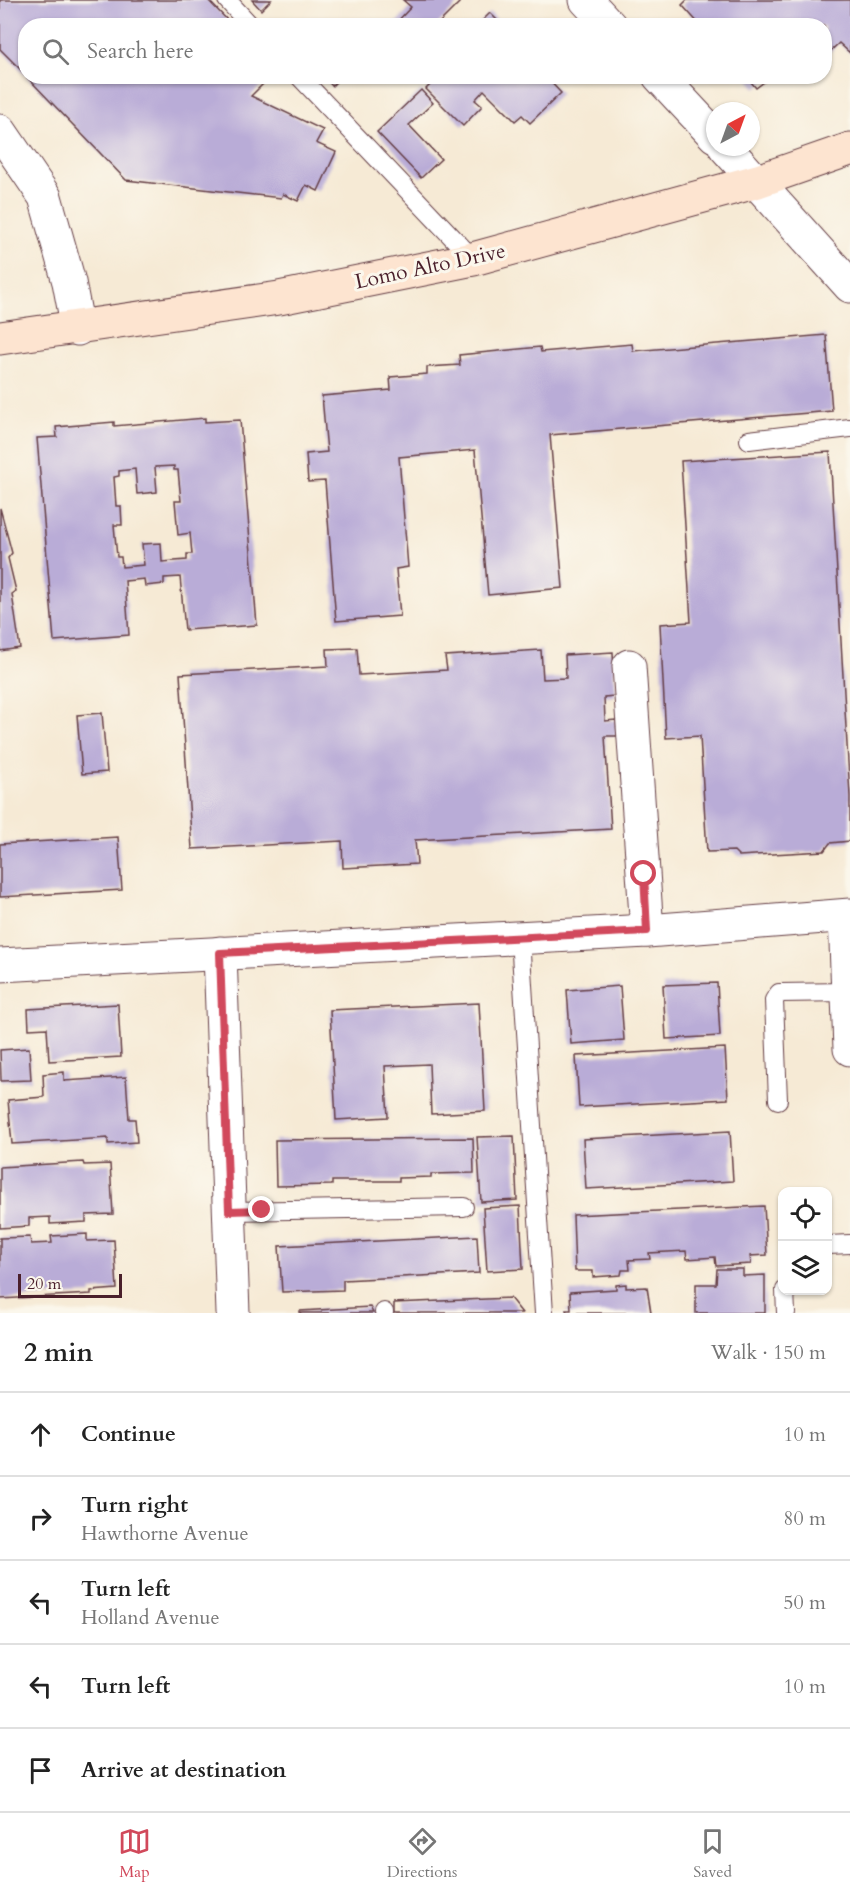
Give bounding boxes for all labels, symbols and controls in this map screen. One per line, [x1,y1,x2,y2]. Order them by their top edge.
search box [18,18,832,84]
icon: search [39,35,72,68]
text: Search here [87,36,194,66]
north arrow [706,102,760,156]
street label: Lomo Alto Drive [352,236,508,297]
route start [630,860,656,886]
map controls [778,1187,832,1295]
button: locate [778,1187,832,1241]
route end [248,1196,274,1222]
button: layers [778,1241,832,1295]
scale bar [18,1271,122,1298]
text: 20 m [27,1273,61,1295]
text: 2 min [24,1335,93,1370]
text: Walk · 150 m [711,1339,826,1366]
icon: ahead [24,1418,57,1451]
text: Continue [81,1419,176,1449]
text: 10 m [783,1421,826,1448]
text: Turn right [81,1490,188,1520]
icon: right [24,1502,57,1535]
text: 80 m [783,1505,826,1532]
text: Hawthorne Avenue [81,1520,248,1547]
text: Turn left [81,1574,170,1604]
icon: left [24,1586,57,1619]
text: 50 m [783,1589,826,1616]
text: Holland Avenue [81,1604,220,1631]
icon: left [24,1670,57,1703]
text: Turn left [81,1671,170,1701]
text: 10 m [783,1673,826,1700]
icon: arrive [24,1754,57,1787]
text: Arrive at destination [81,1755,286,1785]
tab: Map [118,1825,151,1883]
tab: Directions [387,1825,457,1883]
tab: Saved [693,1825,732,1883]

